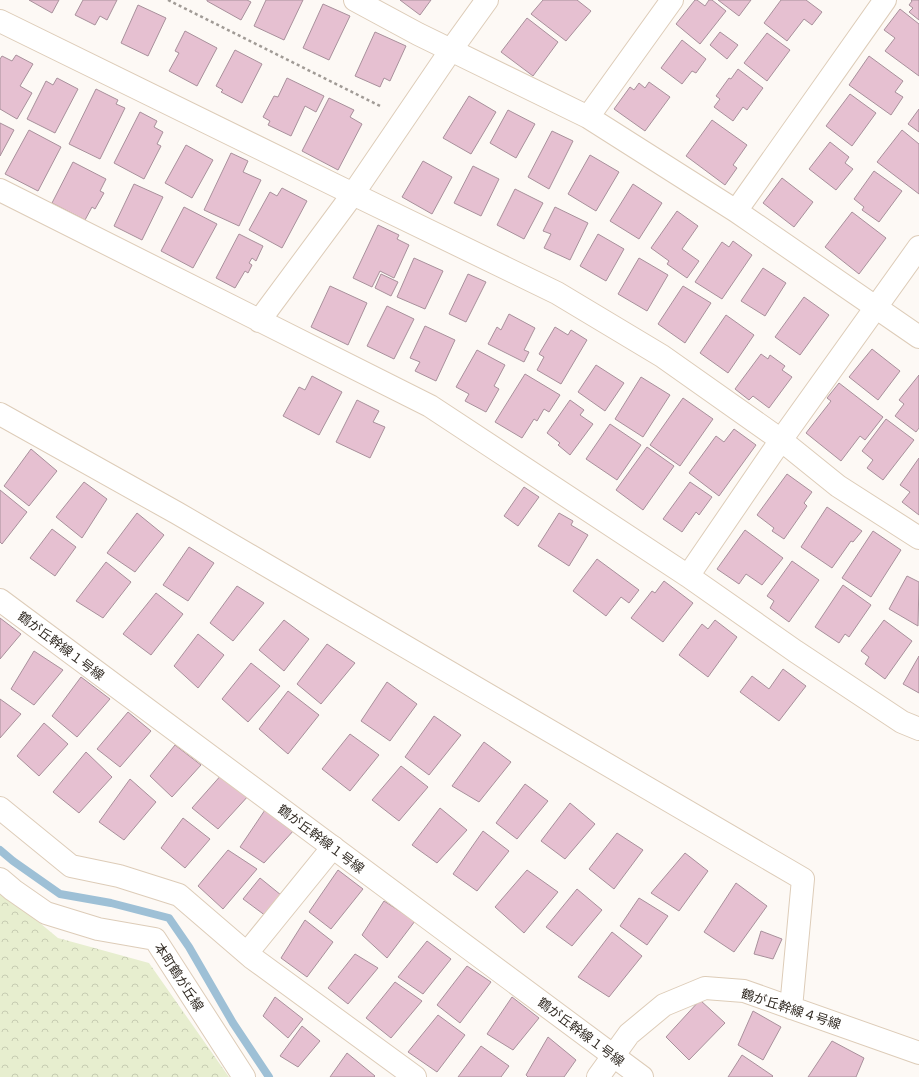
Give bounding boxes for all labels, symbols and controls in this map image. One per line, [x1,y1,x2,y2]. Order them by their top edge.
street label: 鶴が丘幹線１号線 [15,609,107,683]
street label: 鶴が丘幹線１号線 [275,802,367,876]
street label: 本町鶴が丘線 [151,940,207,1014]
street label: 鶴が丘幹線４号線 [739,986,843,1032]
street label: 鶴が丘幹線１号線 [535,995,627,1069]

